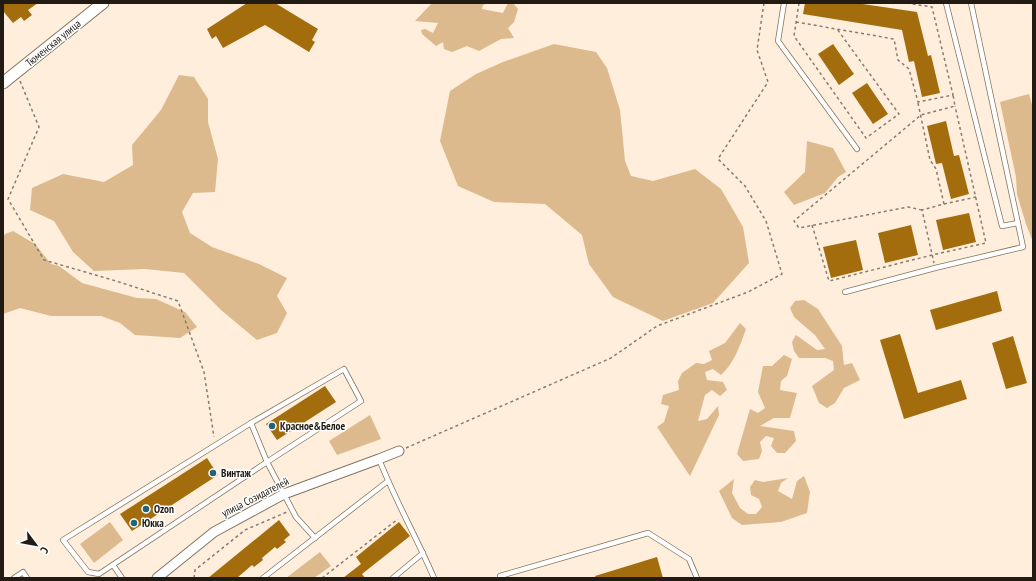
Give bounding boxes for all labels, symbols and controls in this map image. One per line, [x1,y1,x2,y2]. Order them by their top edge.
street label: Тюменская улица [23,16,83,70]
place label: Красное&Белое [280,419,345,433]
marker: Красное&Белое [267,421,277,431]
place label: Винтаж [221,466,252,480]
marker: Винтаж [208,468,218,478]
street label: улица Созидателей [219,474,291,520]
place label: Ozon [154,502,174,516]
marker: Ozon [141,504,151,514]
place label: Юкка [142,516,164,530]
marker: Юкка [129,518,139,528]
north arrow [16,525,56,565]
text: С [37,544,52,556]

